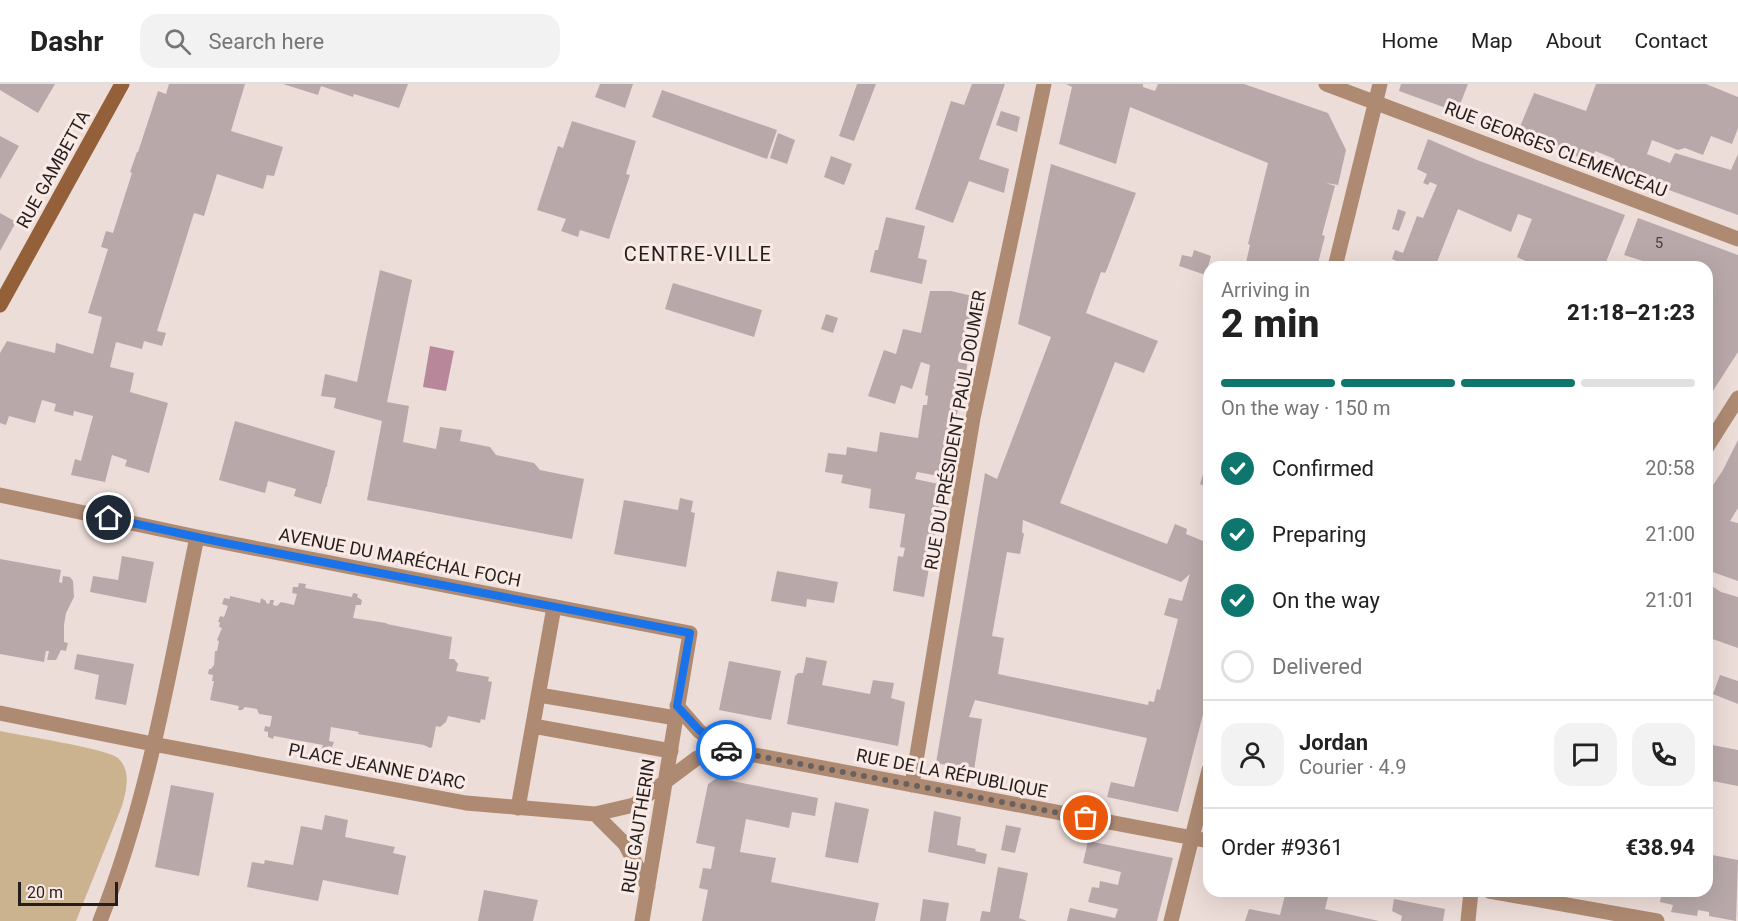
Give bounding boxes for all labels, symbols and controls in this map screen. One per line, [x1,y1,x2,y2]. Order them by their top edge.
search box [140,14,560,68]
text: Dashr [30,25,104,58]
icon: search [161,25,194,58]
text: Search here [209,29,324,54]
text: Home [1382,29,1438,53]
text: Map [1471,29,1513,53]
text: About [1546,29,1602,53]
text: Contact [1635,29,1708,53]
street label: RUE GEORGES CLEMENCEAU [1442,97,1670,201]
street label: RUE GAMBETTA [12,106,94,232]
house number: 5 [1655,234,1663,252]
district label: CENTRE-VILLE [624,242,772,266]
text: Arriving in [1221,278,1310,302]
street label: RUE DU PRÉSIDENT PAUL DOUMER [920,289,990,571]
text: 21:18–21:23 [1567,300,1695,325]
text: 2 min [1221,301,1319,347]
text: On the way · 150 m [1221,396,1390,420]
icon: check [1221,452,1254,485]
text: Confirmed [1272,456,1374,481]
text: 20:58 [1645,456,1695,480]
pin [83,492,134,543]
icon: home [92,501,125,534]
icon: check [1221,518,1254,551]
text: Preparing [1272,522,1366,547]
text: 21:00 [1645,522,1695,546]
street label: AVENUE DU MARÉCHAL FOCH [277,523,523,591]
icon: check [1221,584,1254,617]
text: On the way [1272,588,1380,613]
text: 21:01 [1645,588,1695,612]
text: Delivered [1272,654,1362,679]
courier [696,720,756,780]
button: person [1221,723,1284,786]
button: chat [1554,723,1617,786]
button: phone [1632,723,1695,786]
text: Jordan [1299,730,1368,755]
icon: car [710,734,743,767]
street label: PLACE JEANNE D'ARC [287,739,467,793]
street label: RUE DE LA RÉPUBLIQUE [855,744,1049,802]
text: Courier · 4.9 [1299,755,1406,779]
street label: RUE GAUTHERIN [617,757,659,895]
pin [1060,792,1111,843]
icon: bag [1069,801,1102,834]
text: Order #9361 [1221,835,1343,860]
text: €38.94 [1626,835,1695,860]
scale bar [18,879,118,906]
text: 20 m [27,883,63,902]

